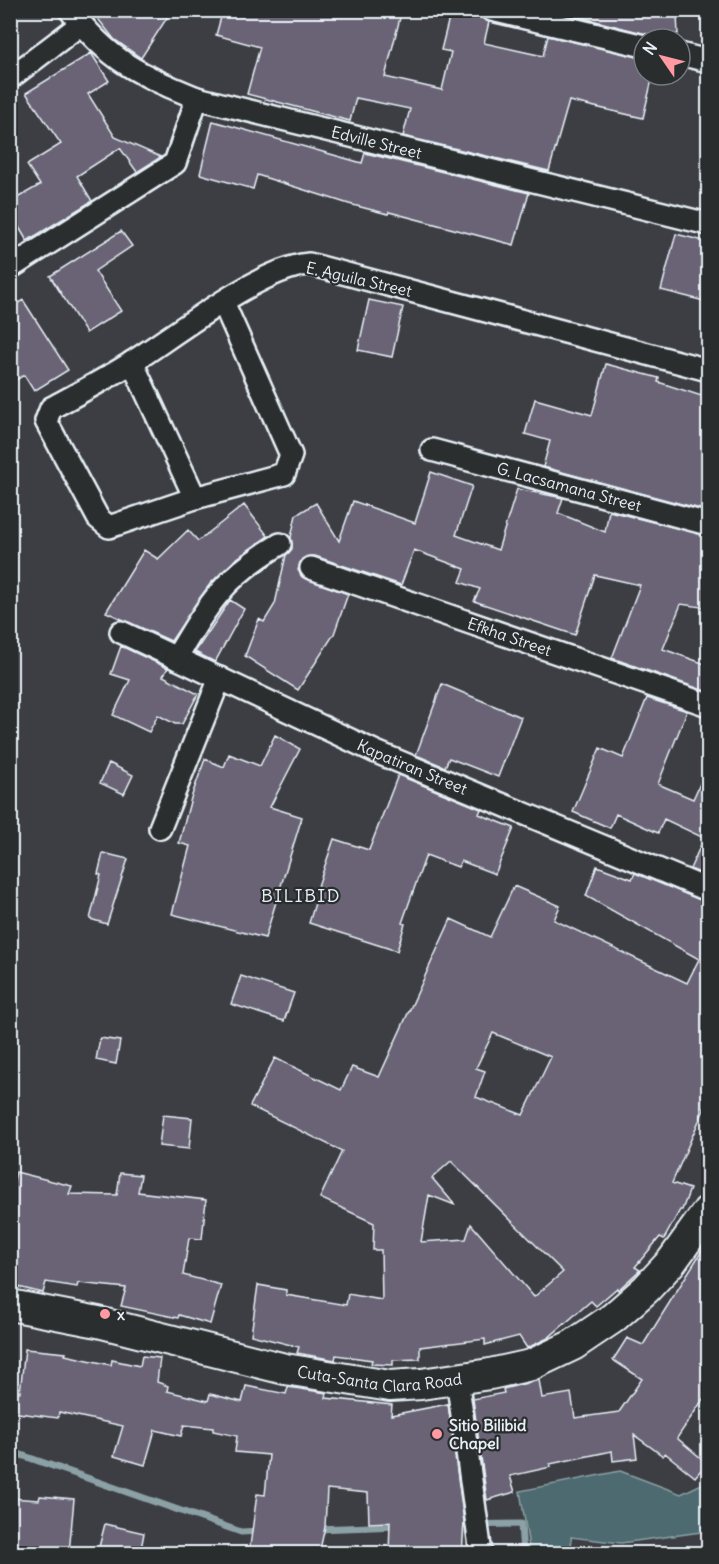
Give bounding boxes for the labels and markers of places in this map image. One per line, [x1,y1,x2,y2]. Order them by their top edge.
place label: x [117,1304,125,1324]
marker: x [98,1307,112,1321]
place label: Sitio Bilibid Chapel [449,1415,527,1454]
marker: Sitio Bilibid Chapel [430,1427,444,1441]

